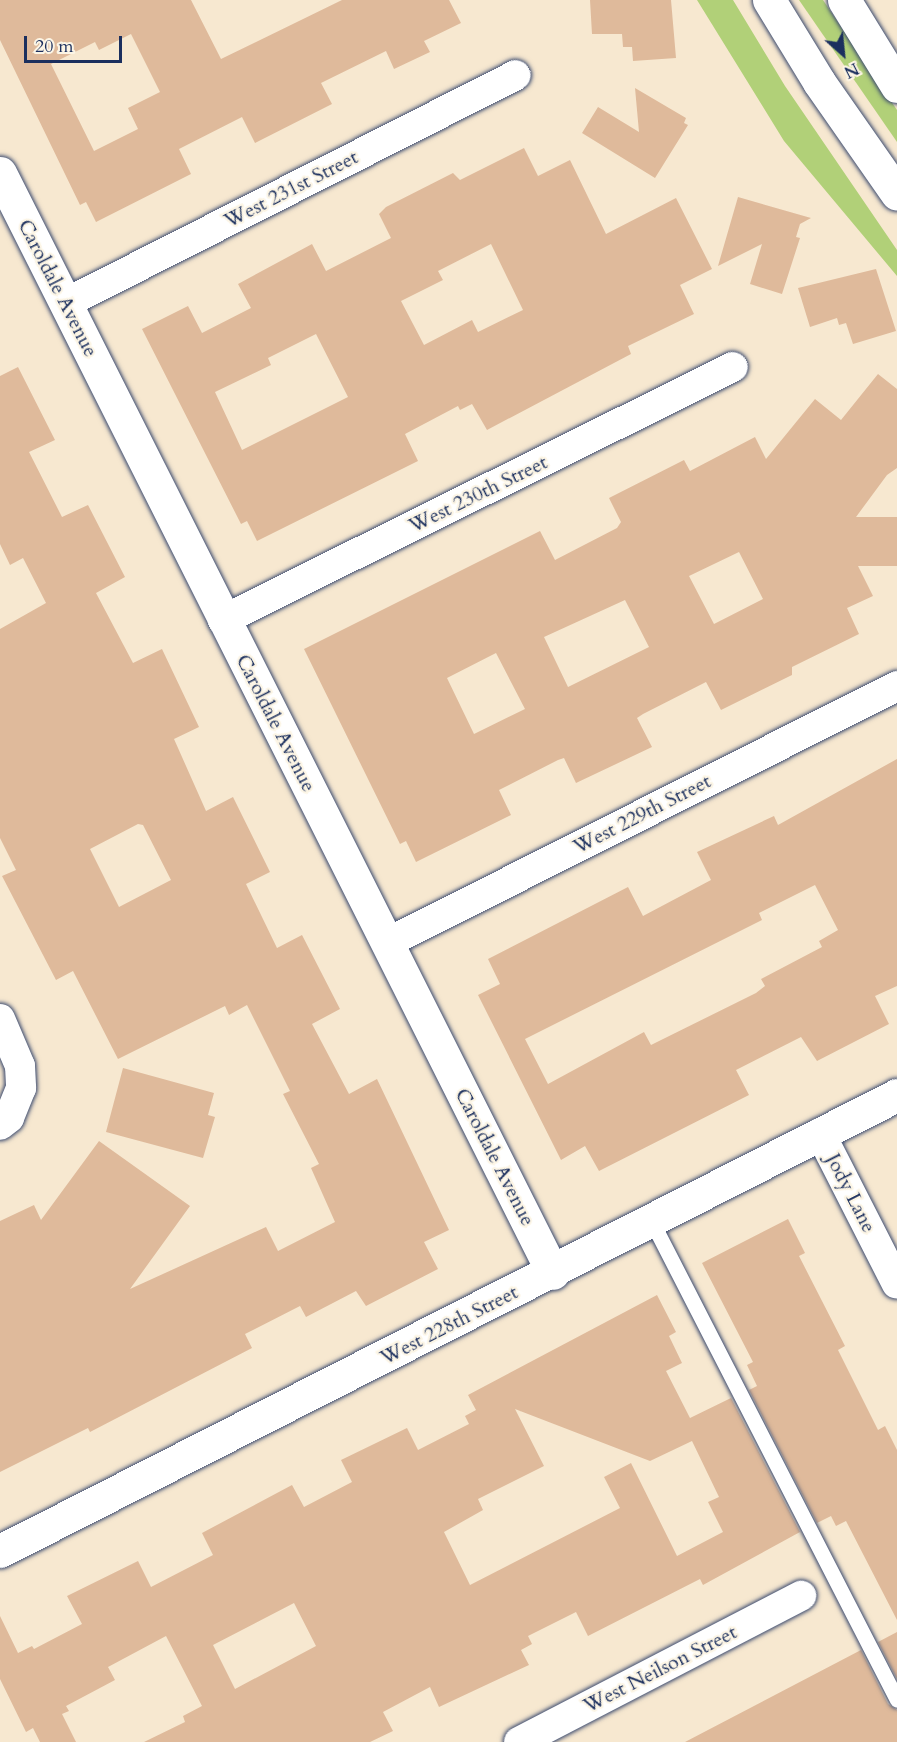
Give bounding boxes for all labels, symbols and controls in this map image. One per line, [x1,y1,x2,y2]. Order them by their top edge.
scale bar [27,24,124,62]
north arrow [813,24,873,84]
text: 20 m [35,34,74,59]
text: N [840,57,862,83]
street label: West 231st Street [220,145,362,233]
street label: Caroldale Avenue [13,215,103,361]
street label: West 230th Street [405,450,551,538]
street label: Caroldale Avenue [231,650,321,796]
street label: West 229th Street [569,769,715,859]
street label: Caroldale Avenue [450,1084,540,1230]
street label: Jody Lane [821,1150,881,1236]
street label: West 228th Street [376,1280,522,1370]
street label: West Neilson Street [579,1620,741,1718]

